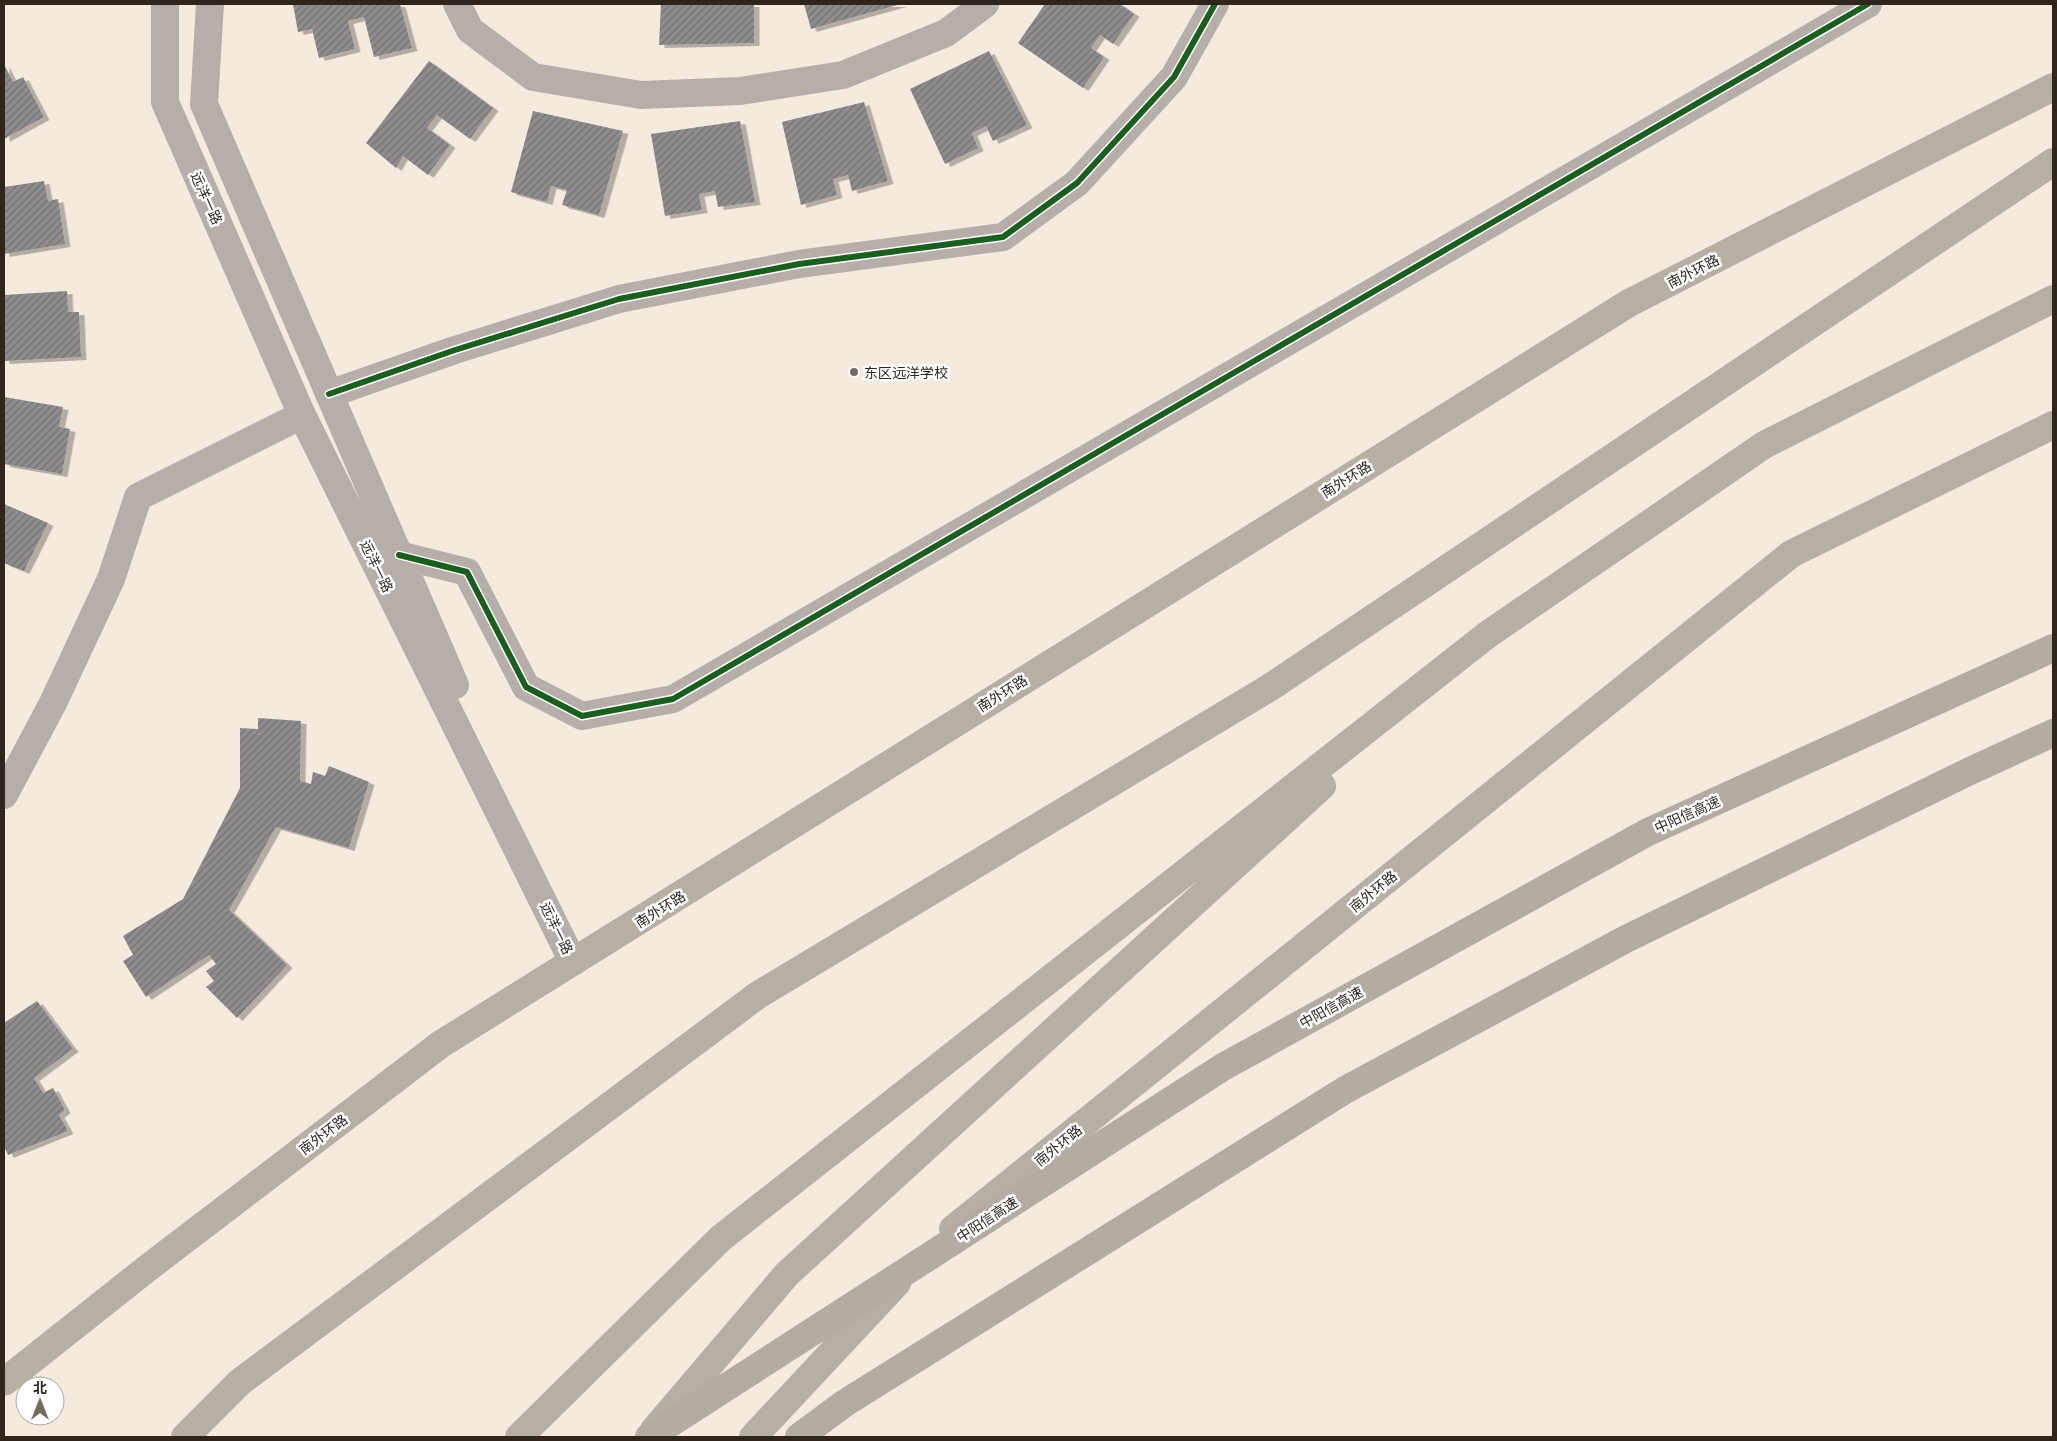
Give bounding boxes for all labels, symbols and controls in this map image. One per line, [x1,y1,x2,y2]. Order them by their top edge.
street label: 远洋一路 [187,169,227,227]
street label: 南外环路 [1664,250,1722,292]
place label: 东区远洋学校 [864,363,948,382]
marker: 东区远洋学校 [848,366,860,378]
street label: 南外环路 [1317,456,1375,502]
street label: 远洋一路 [356,537,398,595]
street label: 南外环路 [973,670,1031,716]
street label: 中阳信高速 [1651,791,1723,837]
street label: 南外环路 [1345,866,1401,916]
street label: 南外环路 [631,886,689,932]
street label: 远洋一路 [536,899,578,957]
street label: 中阳信高速 [1296,982,1366,1032]
street label: 南外环路 [295,1110,351,1158]
street label: 南外环路 [1030,1120,1086,1170]
street label: 中阳信高速 [952,1192,1022,1246]
north arrow [15,1376,65,1426]
text: 北 [33,1378,47,1397]

